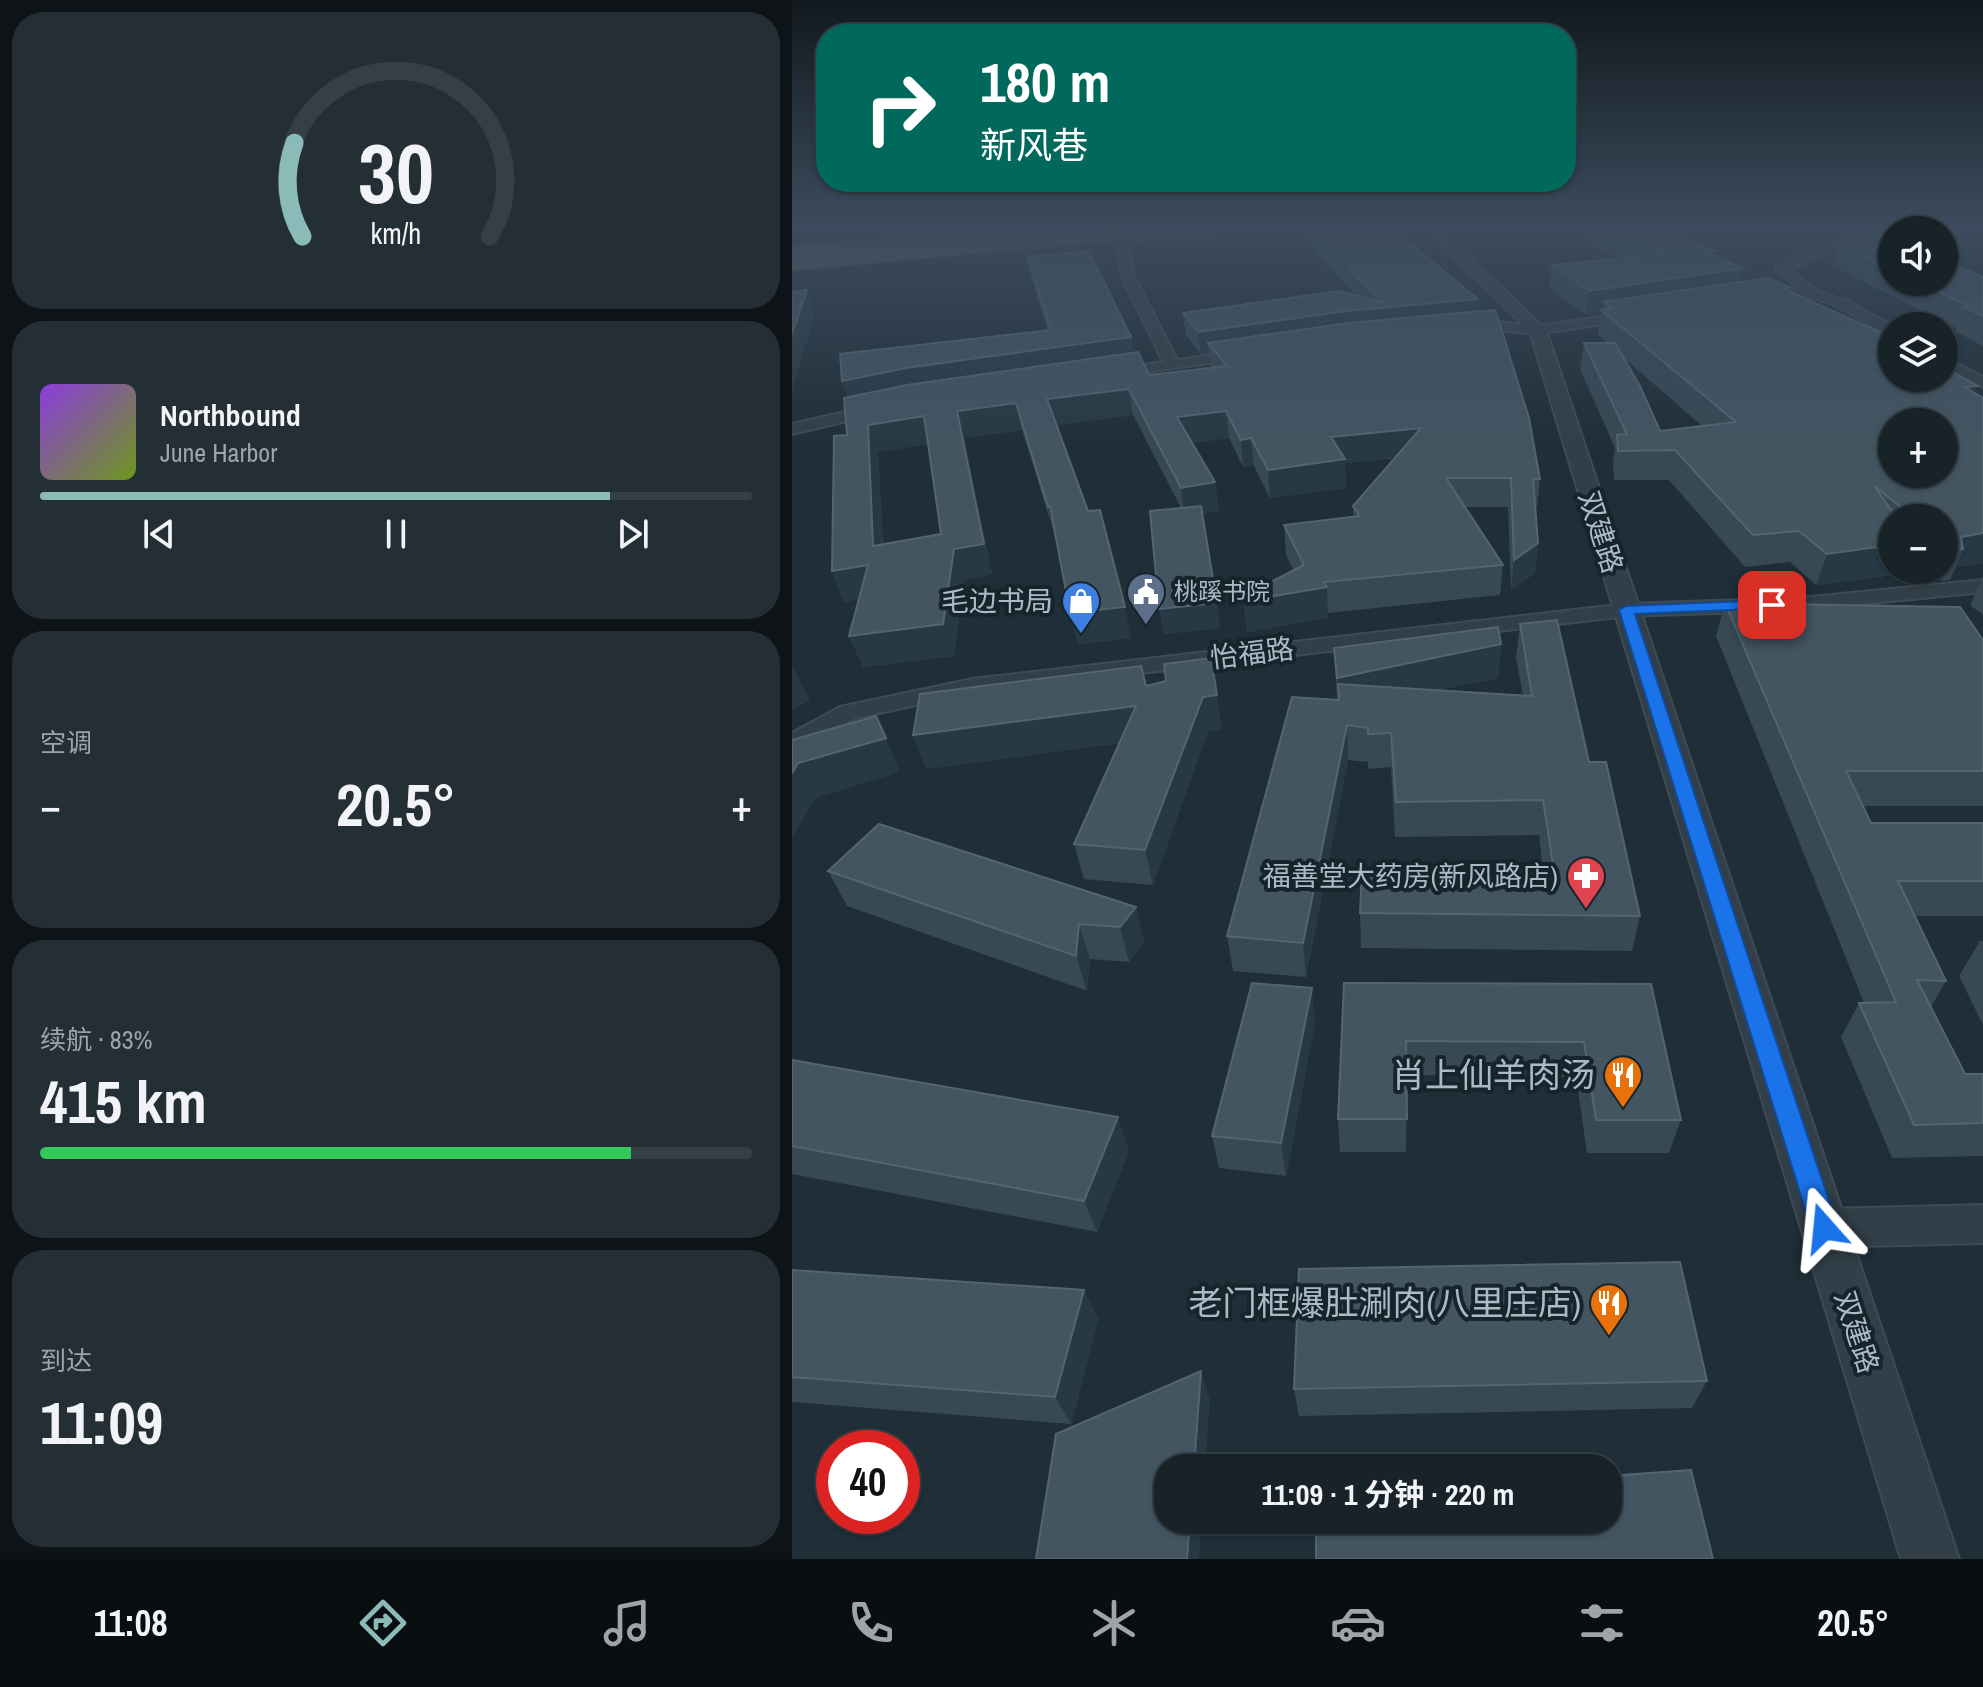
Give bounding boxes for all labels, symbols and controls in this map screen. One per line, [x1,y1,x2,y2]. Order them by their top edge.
text: 180 m [980,44,1110,119]
icon: right [848,56,952,160]
text: 30 [358,116,434,228]
text: 新风巷 [980,121,1088,169]
text: km/h [371,214,421,253]
map controls [1878,216,1958,584]
button: sound [1878,216,1958,296]
button: layers [1878,312,1958,392]
text: Northbound [160,395,301,435]
button: + [1878,408,1958,488]
text: June Harbor [160,435,277,470]
street label: 双建路 [1570,486,1632,578]
button: − [1878,504,1958,584]
icon: previous [137,512,181,556]
icon: pause [374,512,418,556]
icon: next [611,512,655,556]
public building icon: 桃蹊书院 [1125,571,1167,626]
pin [1738,571,1806,639]
place label: 桃蹊书院 [1174,575,1270,607]
shop icon: 毛边书局 [1060,580,1102,635]
place label: 毛边书局 [941,582,1053,620]
icon: arrive [1750,583,1794,627]
street label: 怡福路 [1208,629,1296,677]
text: 空调 [40,725,92,760]
text: 20.5° [336,764,456,845]
text: − [40,775,61,835]
text: + [731,775,752,835]
pharmacy icon: 福善堂大药房(新风路店) [1565,855,1607,910]
place label: 福善堂大药房(新风路店) [1263,857,1558,895]
text: 续航 · 83% [40,1022,152,1057]
place label: 肖上仙羊肉汤 [1391,1052,1595,1098]
restaurant icon: 肖上仙羊肉汤 [1602,1054,1644,1109]
text: 415 km [40,1061,207,1142]
position arrow [1782,1186,1866,1270]
place label: 老门框爆肚涮肉(八里庄店) [1188,1280,1581,1326]
restaurant icon: 老门框爆肚涮肉(八里庄店) [1588,1282,1630,1337]
street label: 双建路 [1826,1286,1888,1378]
text: 到达 [40,1343,92,1378]
text: 11:09 [40,1382,163,1463]
speed limit sign: 40 [816,1430,920,1534]
text: 11:09 · 1 分钟 · 220 m [1262,1474,1514,1514]
icon: directions [355,1595,411,1651]
icon: music [599,1595,655,1651]
icon: phone [843,1595,899,1651]
icon: climate [1086,1595,1142,1651]
icon: car [1330,1595,1386,1651]
icon: filters [1574,1595,1630,1651]
text: 11:08 [94,1599,168,1647]
text: 20.5° [1817,1599,1889,1647]

